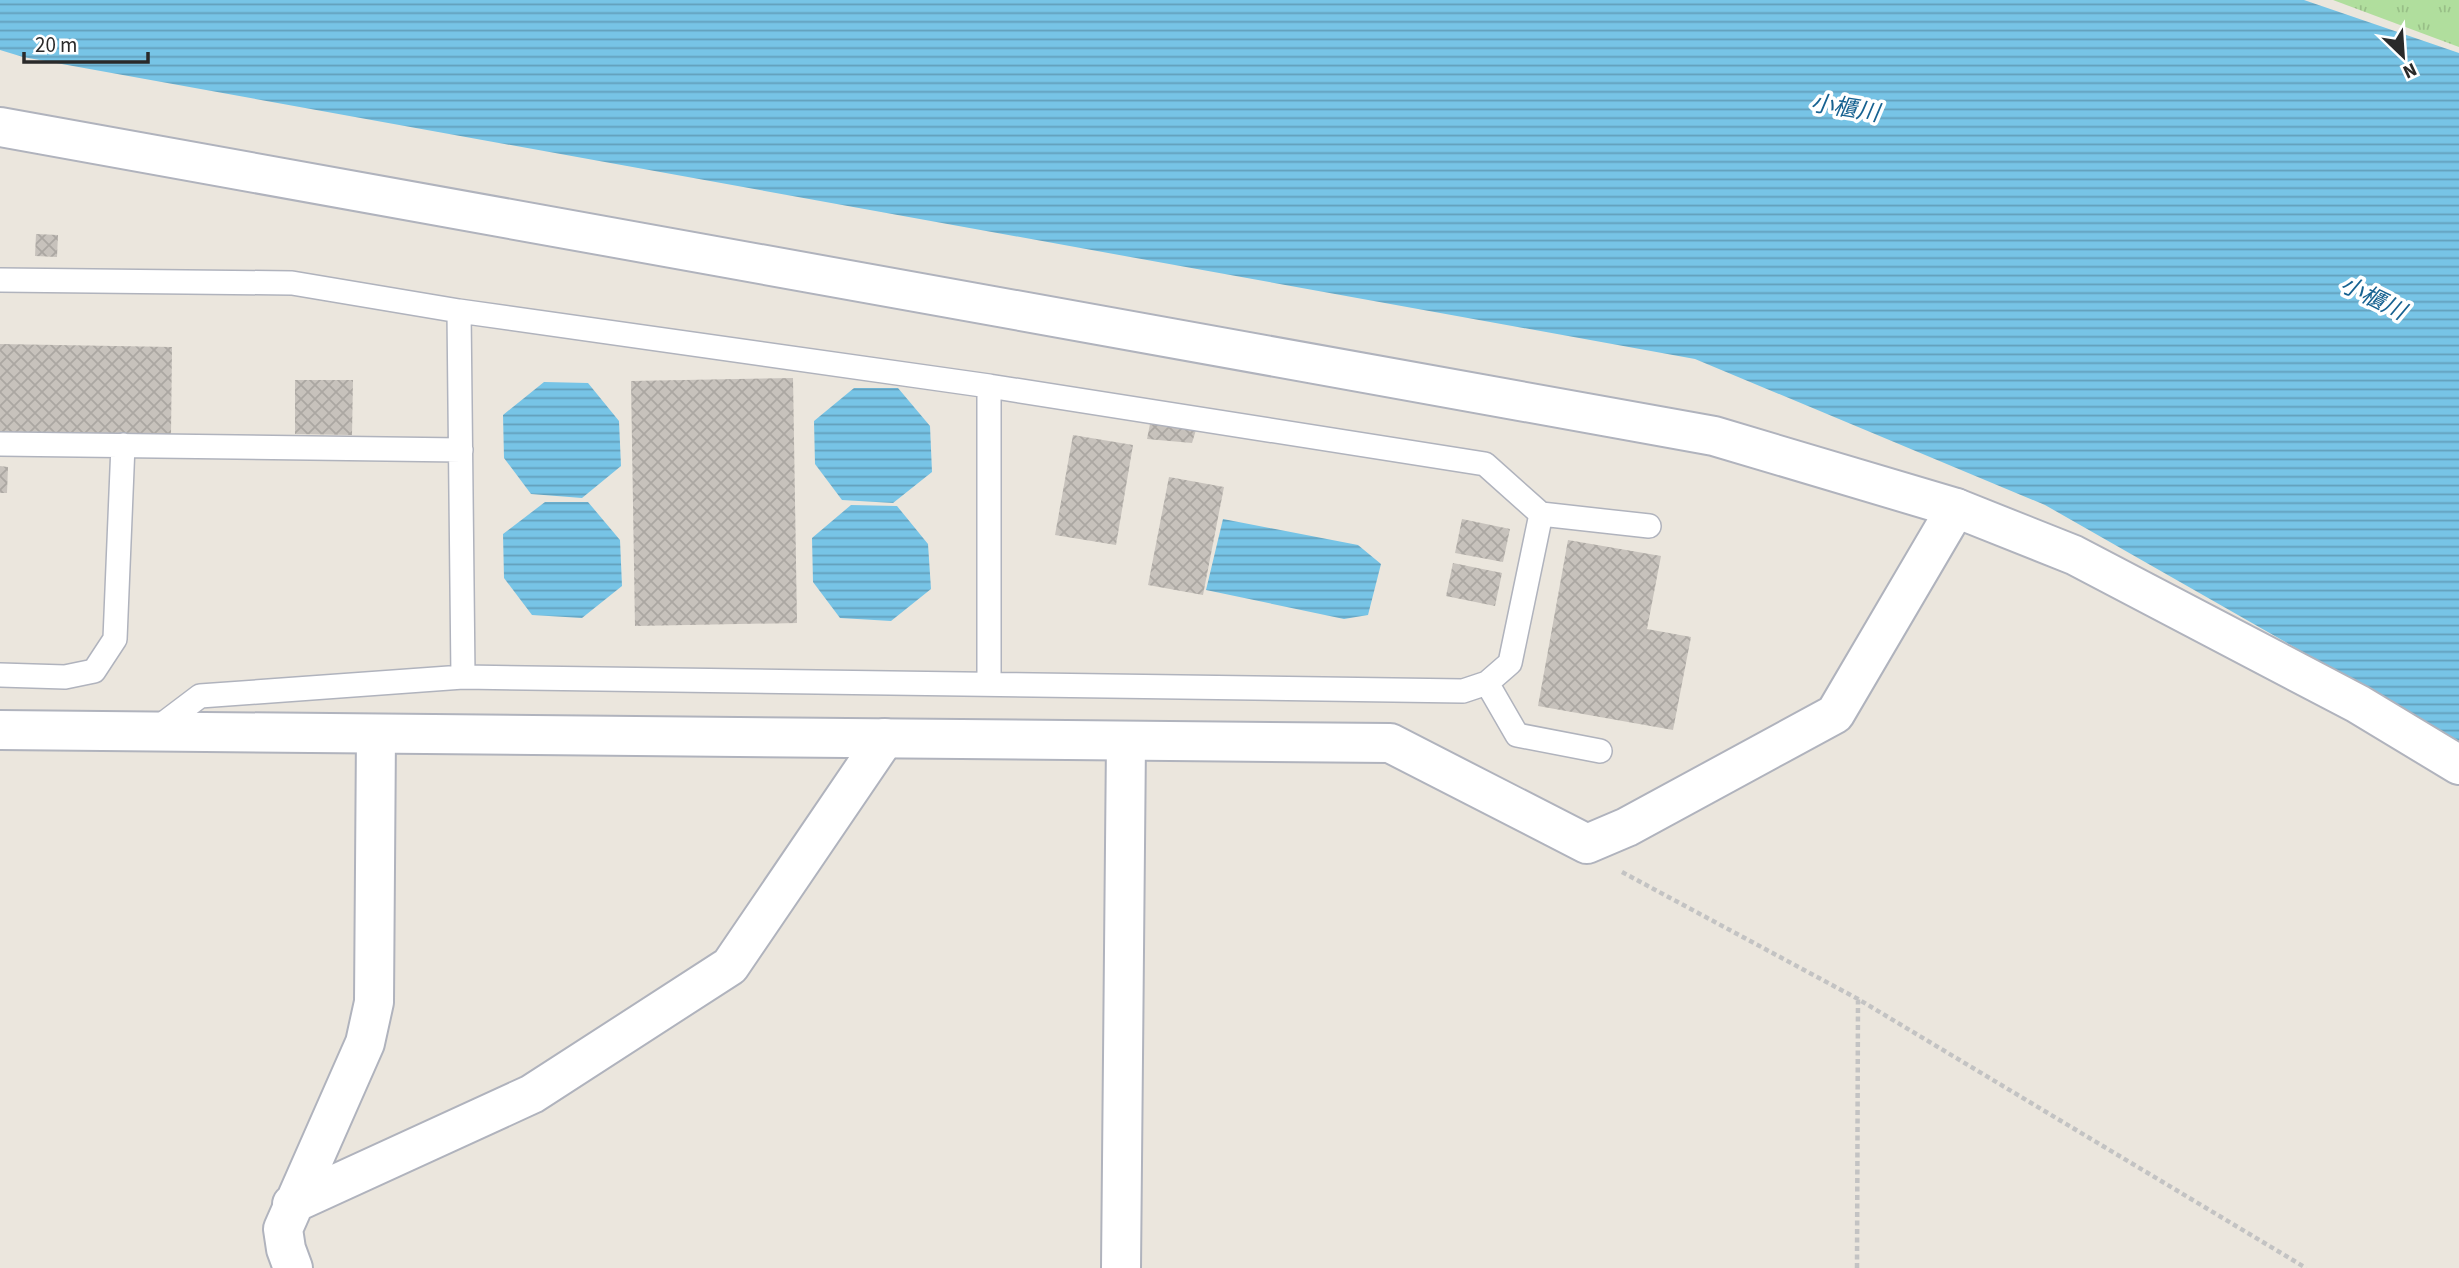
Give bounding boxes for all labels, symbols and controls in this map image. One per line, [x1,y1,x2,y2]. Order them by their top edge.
scale bar [24,21,149,65]
north arrow [2368,21,2438,91]
text: 20 m [35,30,77,60]
text: N [2398,55,2421,85]
water label: 小櫃川 [1808,86,1885,130]
water label: 小櫃川 [2335,268,2414,329]

